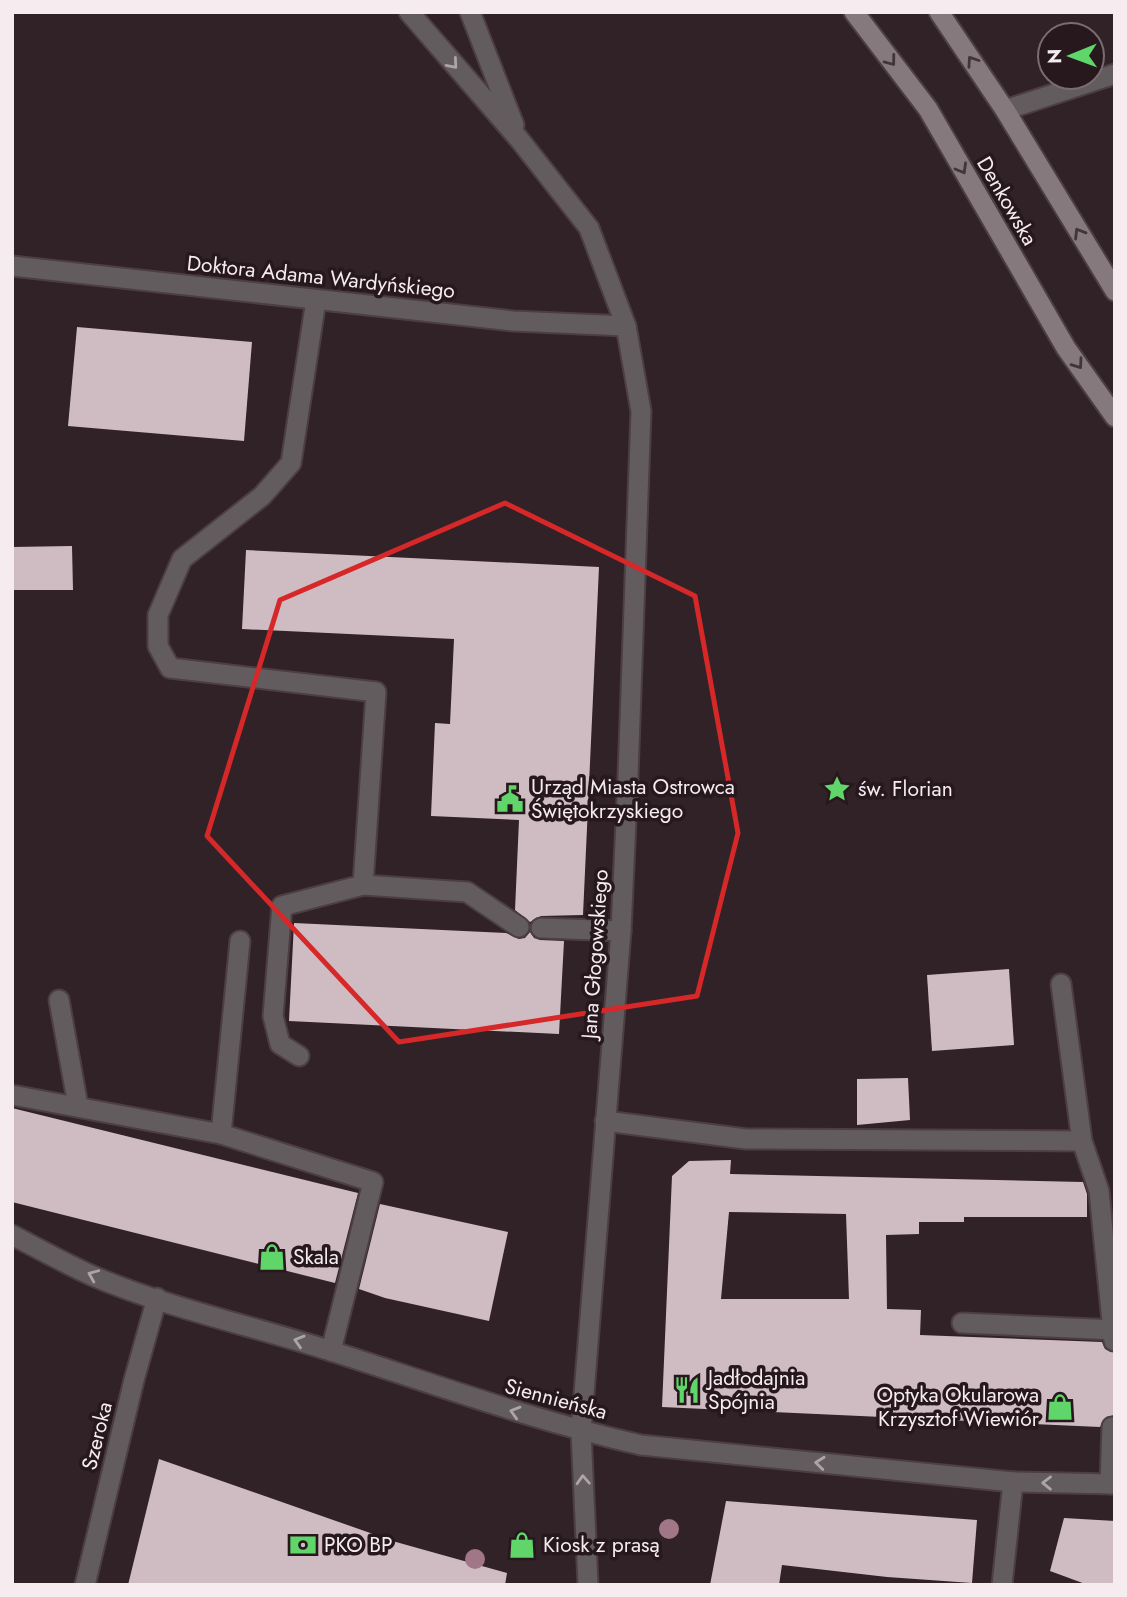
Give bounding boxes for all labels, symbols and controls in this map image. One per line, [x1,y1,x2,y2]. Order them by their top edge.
north arrow [1036,21,1106,91]
text: N [1041,49,1068,64]
one-way arrow [883,53,896,66]
one-way arrow [445,56,457,69]
one-way arrow [968,56,980,69]
street label: Denkowska [969,151,1045,251]
one-way arrow [954,161,967,174]
one-way arrow [1074,227,1087,240]
street label: Doktora Adama Wardyńskiego [185,248,457,306]
one-way arrow [1070,357,1083,370]
place label: Urząd Miasta Ostrowca Świętokrzyskiego [531,772,735,826]
place icon: św. Florian [822,774,852,804]
place label: św. Florian [858,774,953,804]
public building icon: Urząd Miasta Ostrowca Świętokrzyskiego [495,784,525,814]
street label: Jana Głogowskiego [574,868,616,1043]
shop icon: Skala [257,1242,287,1272]
place label: Skala [293,1242,339,1272]
one-way arrow [87,1269,99,1283]
one-way arrow [294,1335,306,1350]
place label: Jadłodajnia Spójnia [705,1363,805,1417]
street label: Siennieńska [501,1371,611,1427]
restaurant icon: Jadłodajnia Spójnia [672,1375,702,1405]
place label: Optyka Okularowa Krzysztof Wiewiór [877,1380,1040,1434]
shop icon: Optyka Okularowa Krzysztof Wiewiór [1045,1392,1075,1422]
street label: Szeroka [74,1399,120,1473]
one-way arrow [510,1406,522,1421]
one-way arrow [814,1455,826,1470]
one-way arrow [576,1474,591,1485]
one-way arrow [1041,1475,1052,1490]
bank icon: PKO BP [288,1530,318,1560]
place label: PKO BP [324,1530,392,1560]
shop icon: Kiosk z prasą [507,1530,537,1560]
place label: Kiosk z prasą [543,1530,660,1560]

